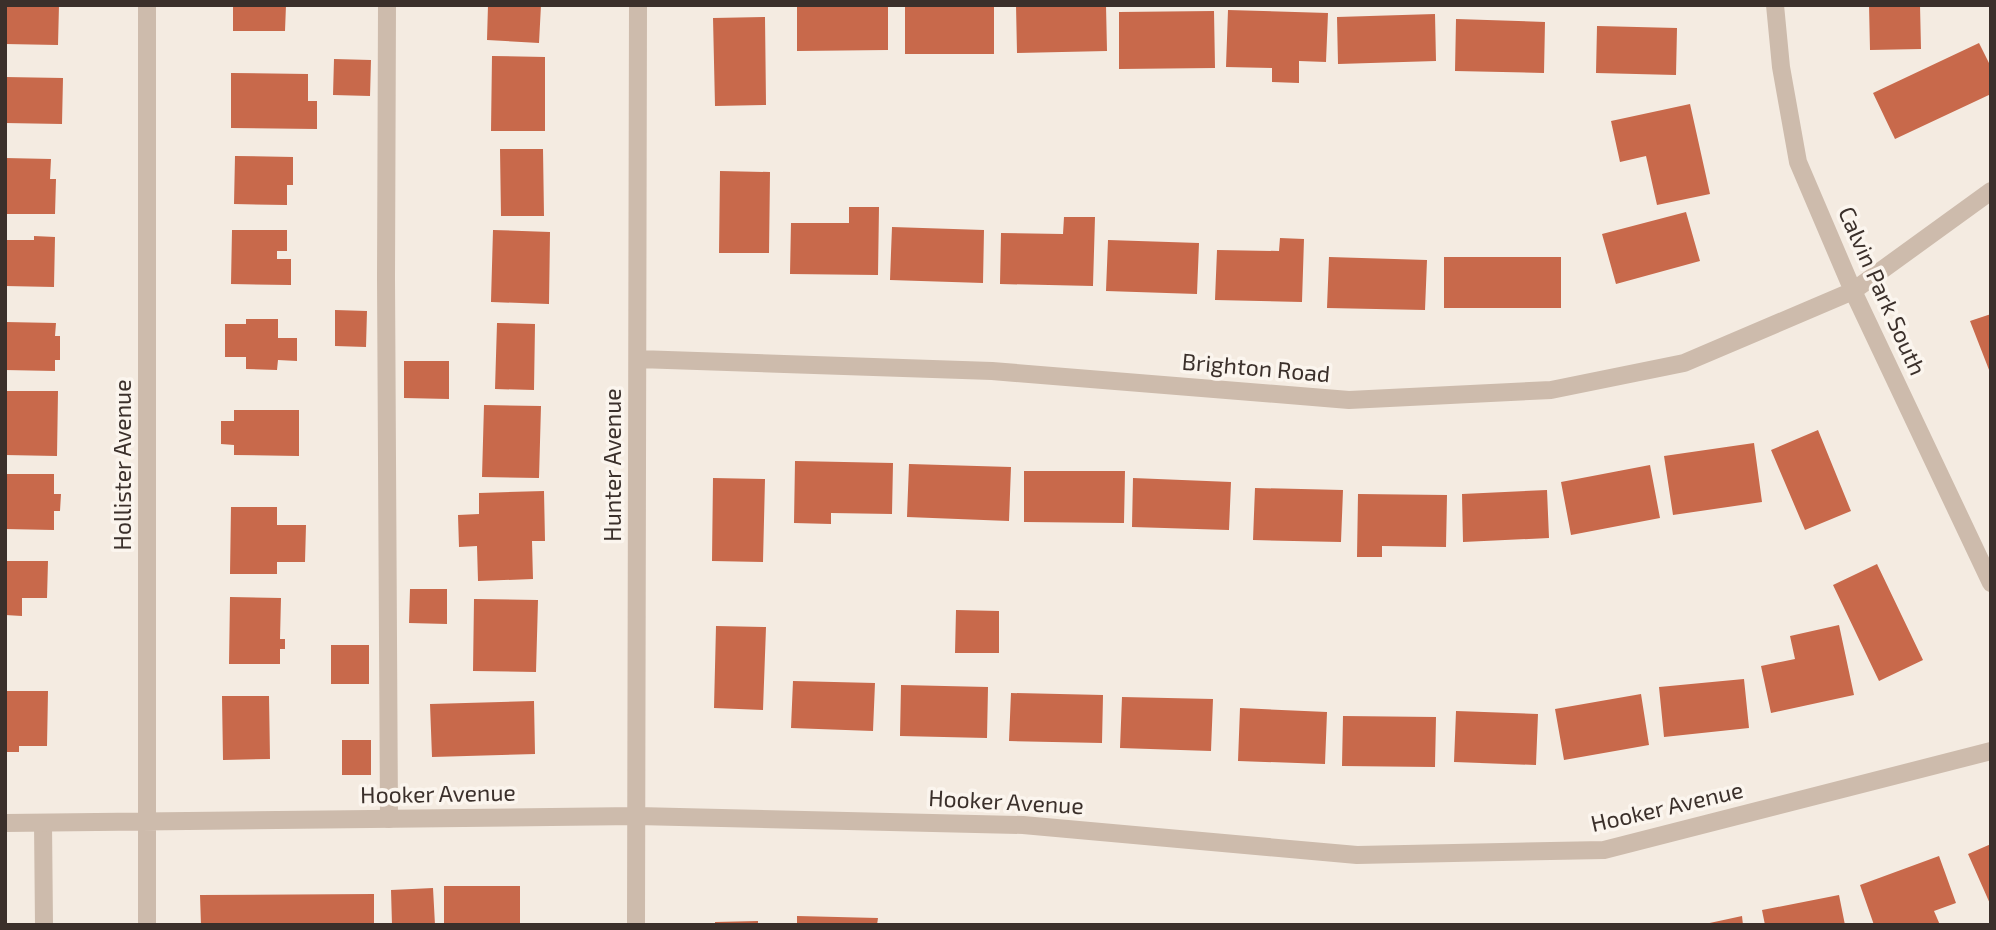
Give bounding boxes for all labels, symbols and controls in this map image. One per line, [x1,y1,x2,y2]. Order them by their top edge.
street label: Calvin Park South [1833,202,1933,379]
street label: Brighton Road [1181,347,1331,387]
street label: Hollister Avenue [108,380,136,550]
street label: Hunter Avenue [598,388,626,542]
street label: Hooker Avenue [1588,775,1746,837]
street label: Hooker Avenue [360,778,516,808]
street label: Hooker Avenue [928,783,1084,819]

